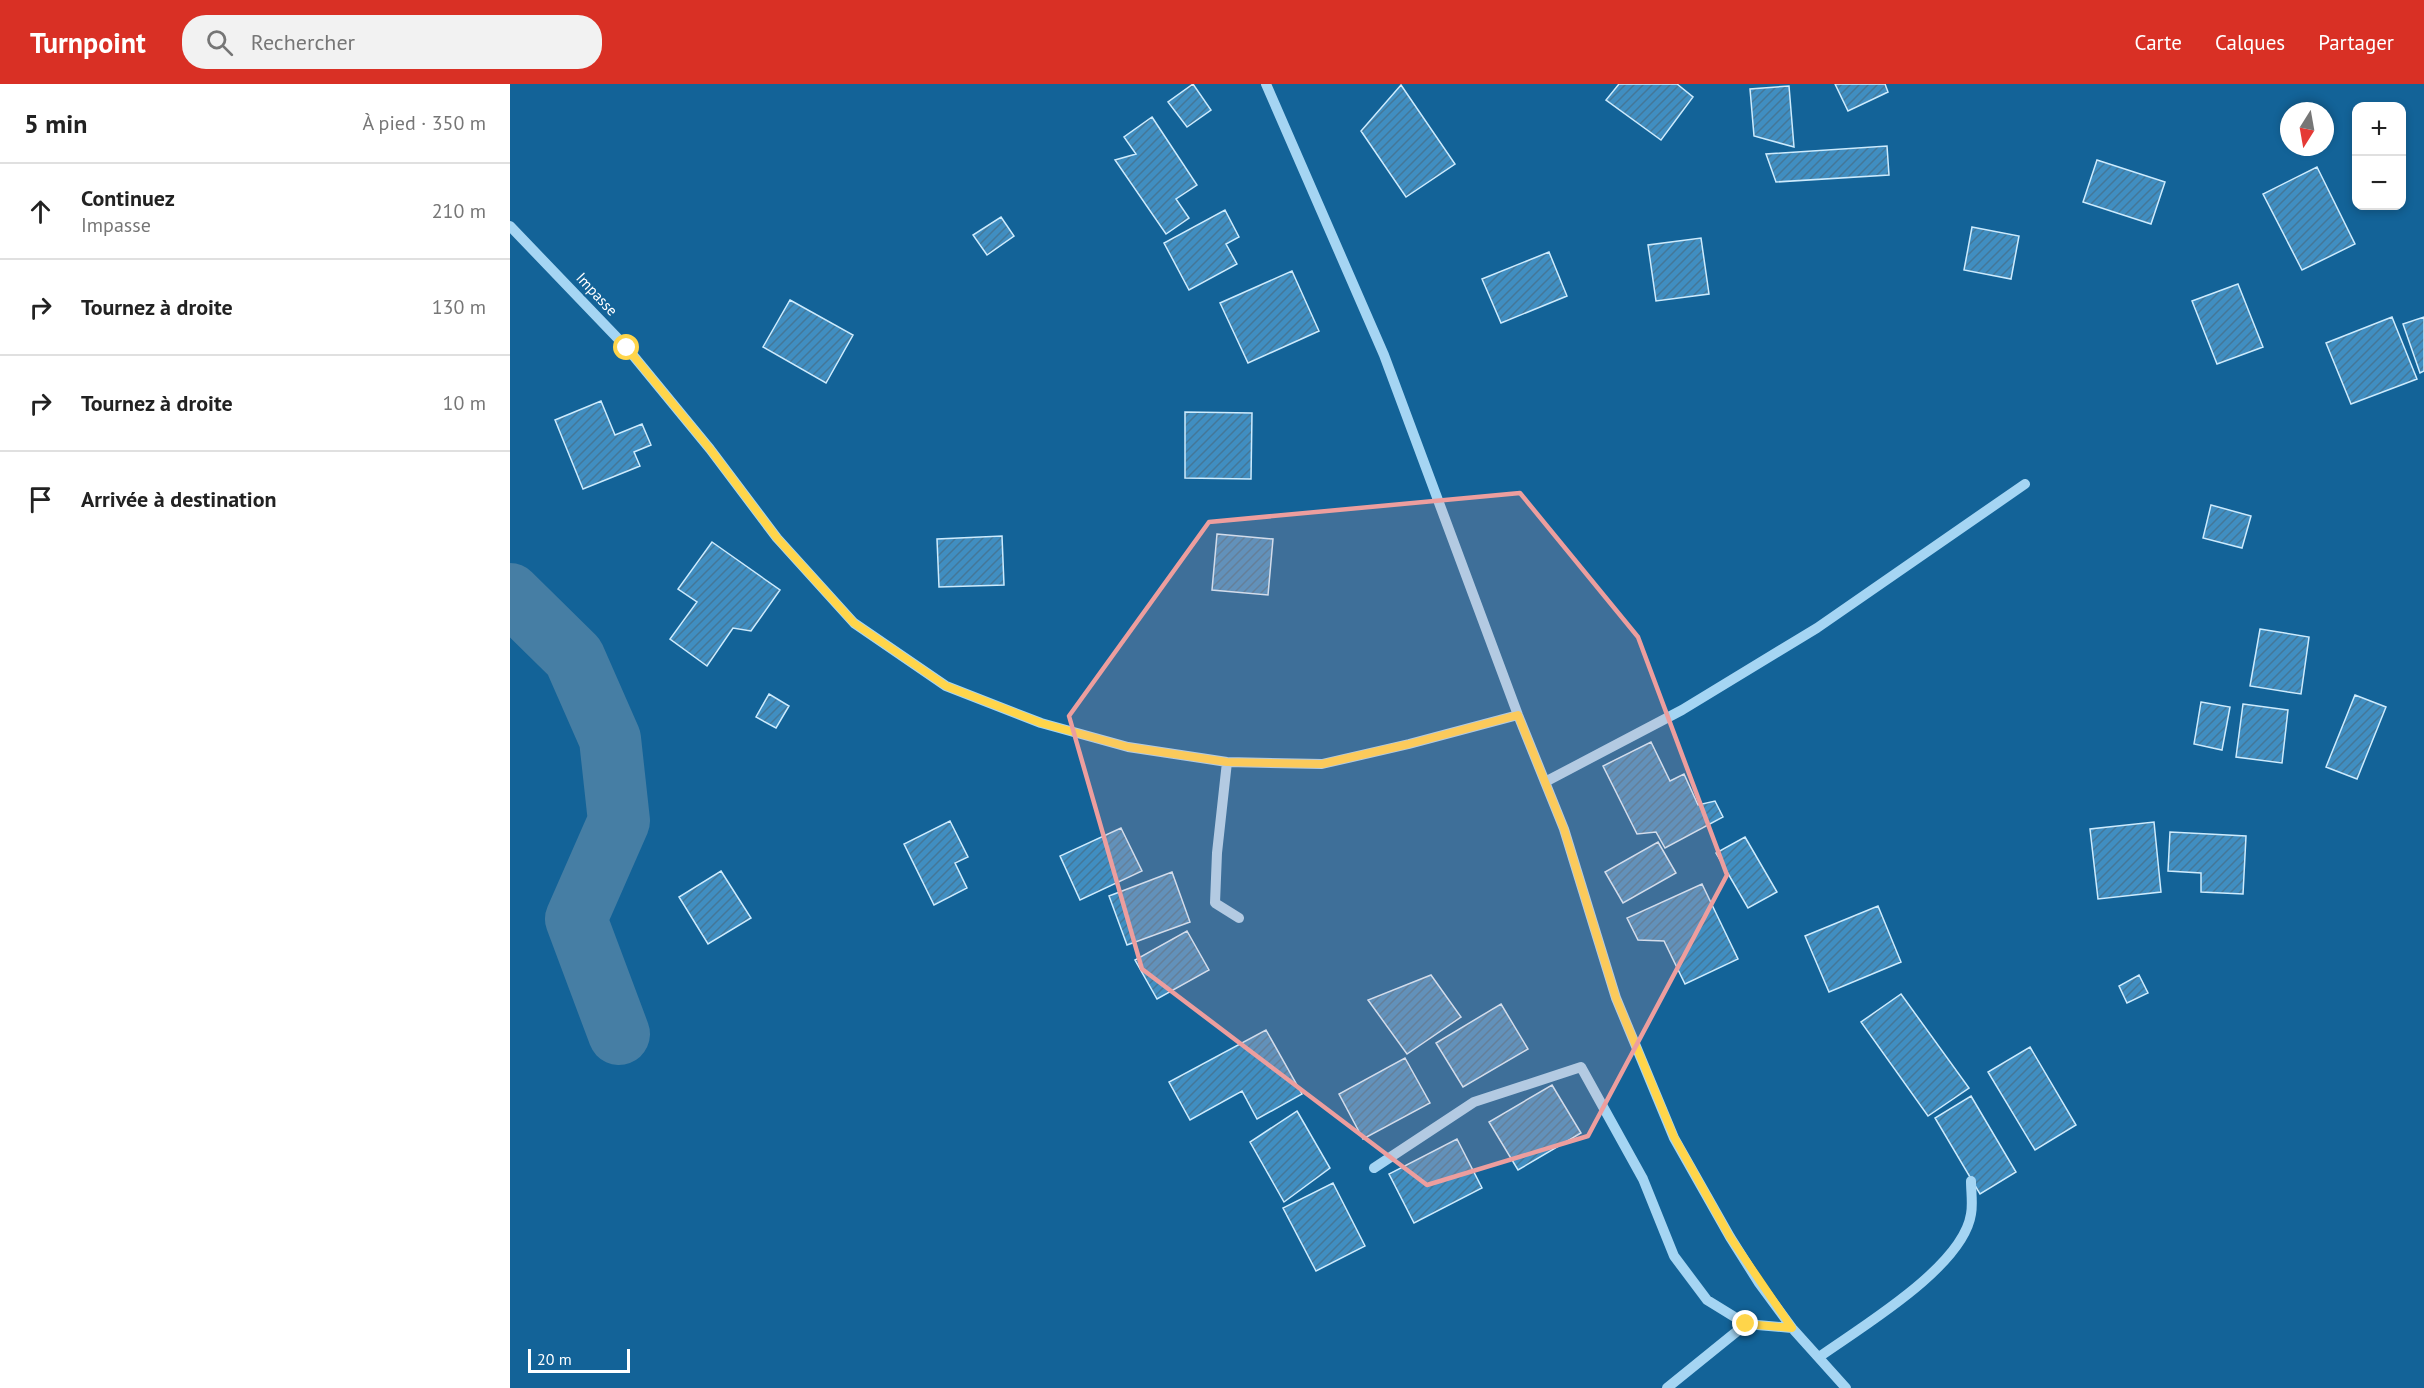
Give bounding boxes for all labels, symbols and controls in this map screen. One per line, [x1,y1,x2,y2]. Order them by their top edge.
search box [182,15,602,69]
text: Turnpoint [30,24,146,61]
icon: search [203,26,236,59]
text: Rechercher [251,28,355,56]
text: Carte [2135,29,2182,56]
text: Calques [2215,29,2285,56]
text: Partager [2318,29,2394,56]
north arrow [2280,102,2334,156]
map controls [2352,102,2406,210]
button: + [2352,102,2406,156]
text: 5 min [24,107,87,140]
text: À pied · 350 m [362,110,486,136]
button: − [2352,156,2406,210]
text: Continuez [81,184,175,212]
icon: ahead [24,195,57,228]
text: 210 m [432,198,486,224]
text: Impasse [81,212,151,238]
street label: Impasse [572,268,622,320]
icon: right [24,291,57,324]
text: Tournez à droite [81,293,233,321]
text: 130 m [432,294,486,320]
route start [613,334,639,360]
icon: right [24,387,57,420]
text: Tournez à droite [81,389,233,417]
text: 10 m [443,390,486,416]
icon: arrive [24,483,57,516]
text: Arrivée à destination [81,485,277,513]
route end [1732,1310,1758,1336]
scale bar [528,1346,630,1374]
text: 20 m [537,1349,572,1369]

